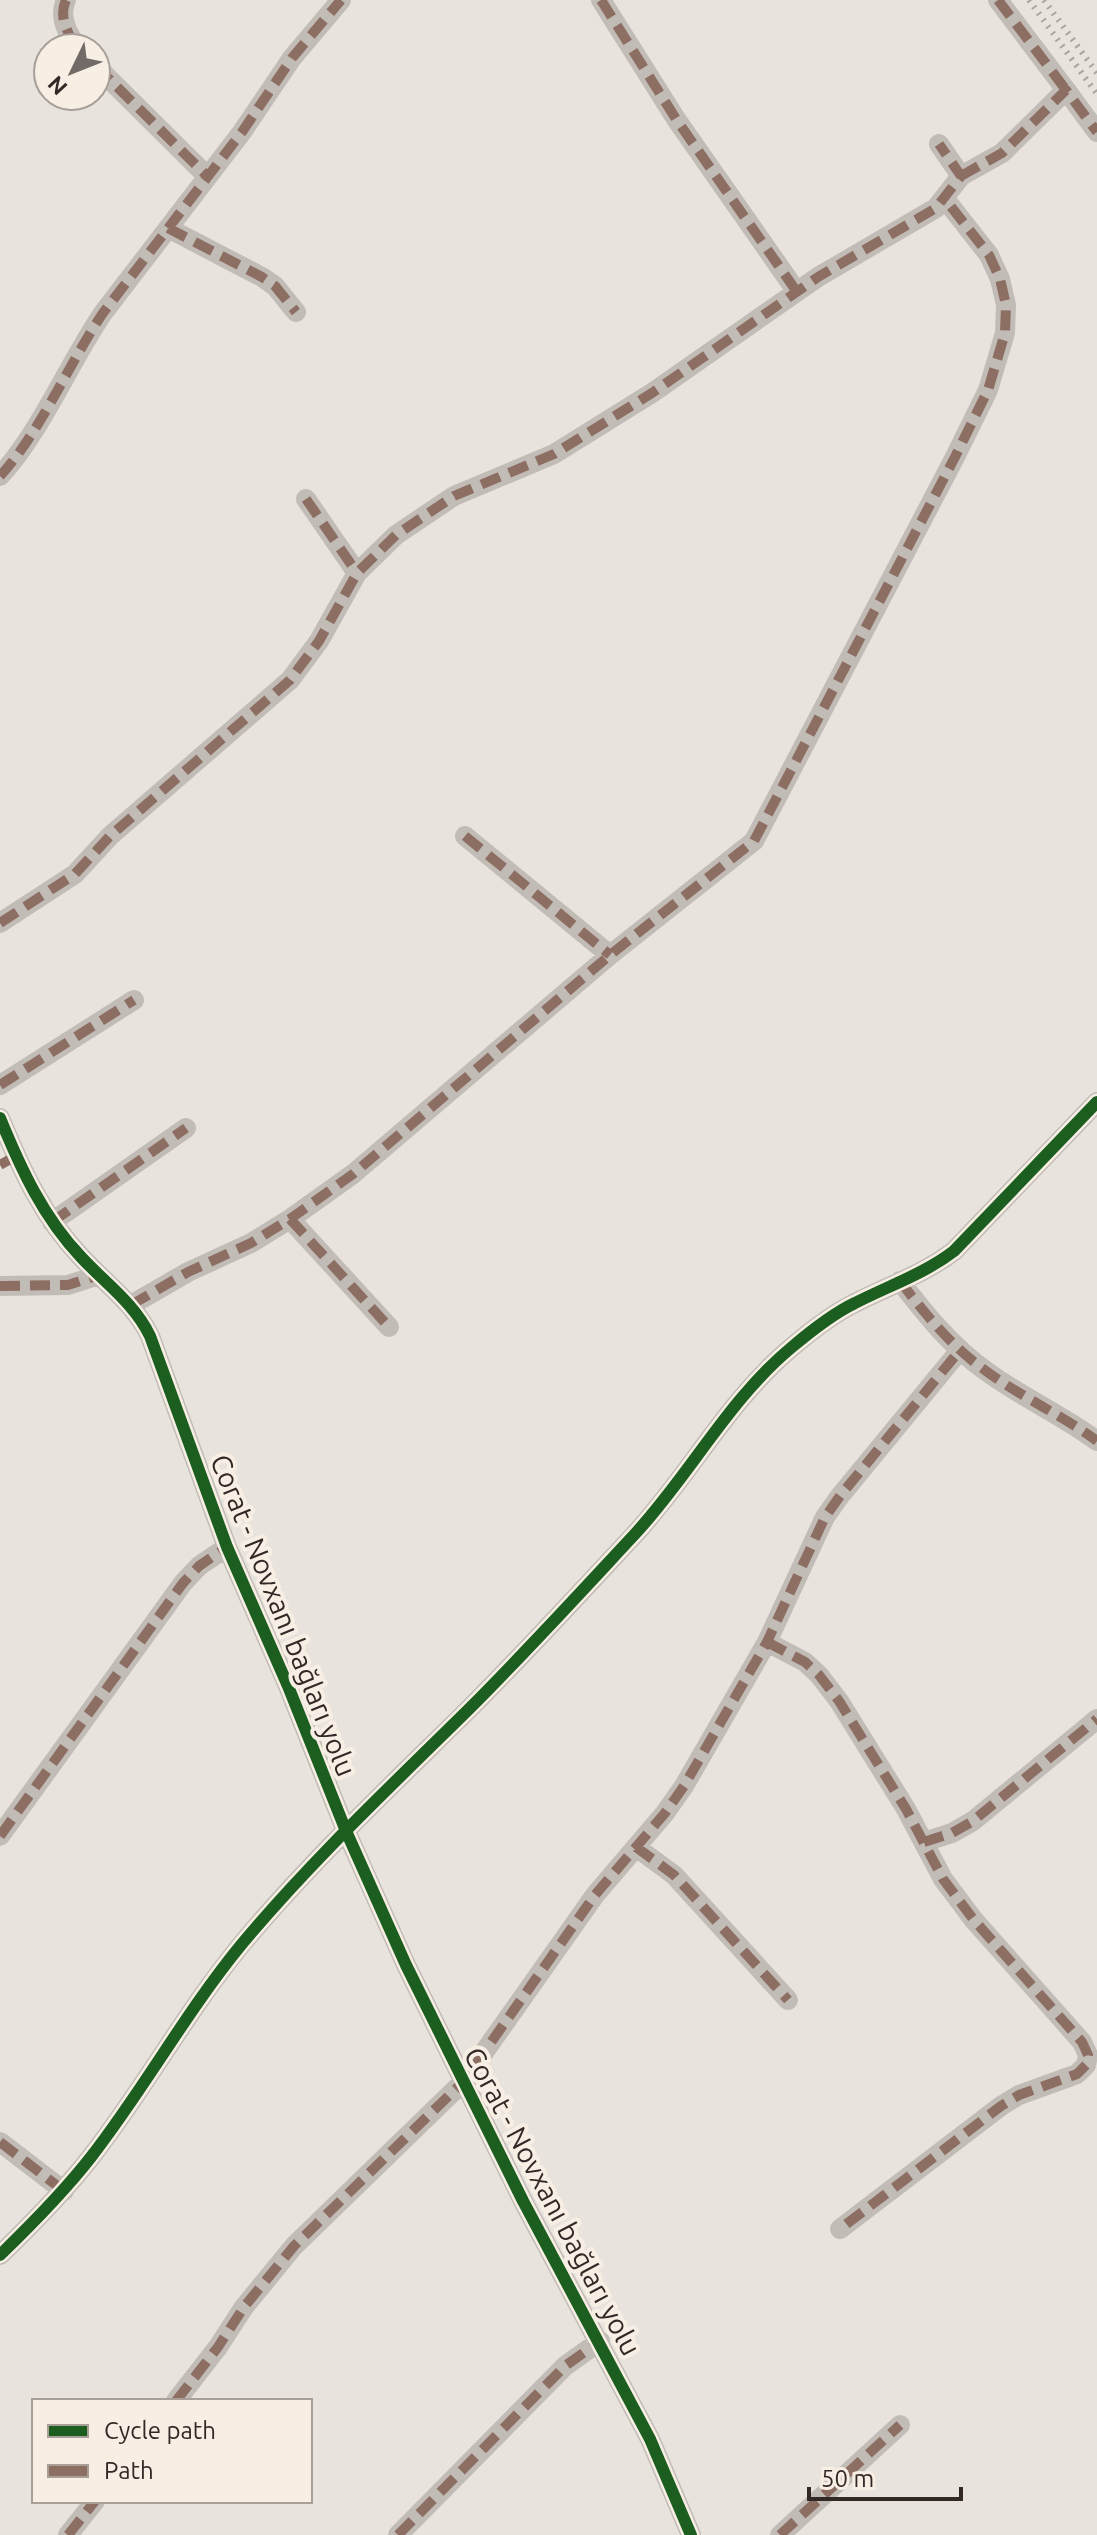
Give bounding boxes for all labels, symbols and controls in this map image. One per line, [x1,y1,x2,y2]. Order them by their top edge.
north arrow [32,32,112,112]
text: N [42,71,72,101]
street label: Corat - Novxanı bağları yolu [205,1450,363,1780]
street label: Corat - Novxanı bağları yolu [459,2042,647,2360]
legend [32,2399,312,2503]
text: Cycle path [104,2417,216,2444]
scale bar [809,2451,961,2501]
text: Path [104,2457,154,2484]
text: 50 m [821,2465,874,2492]

